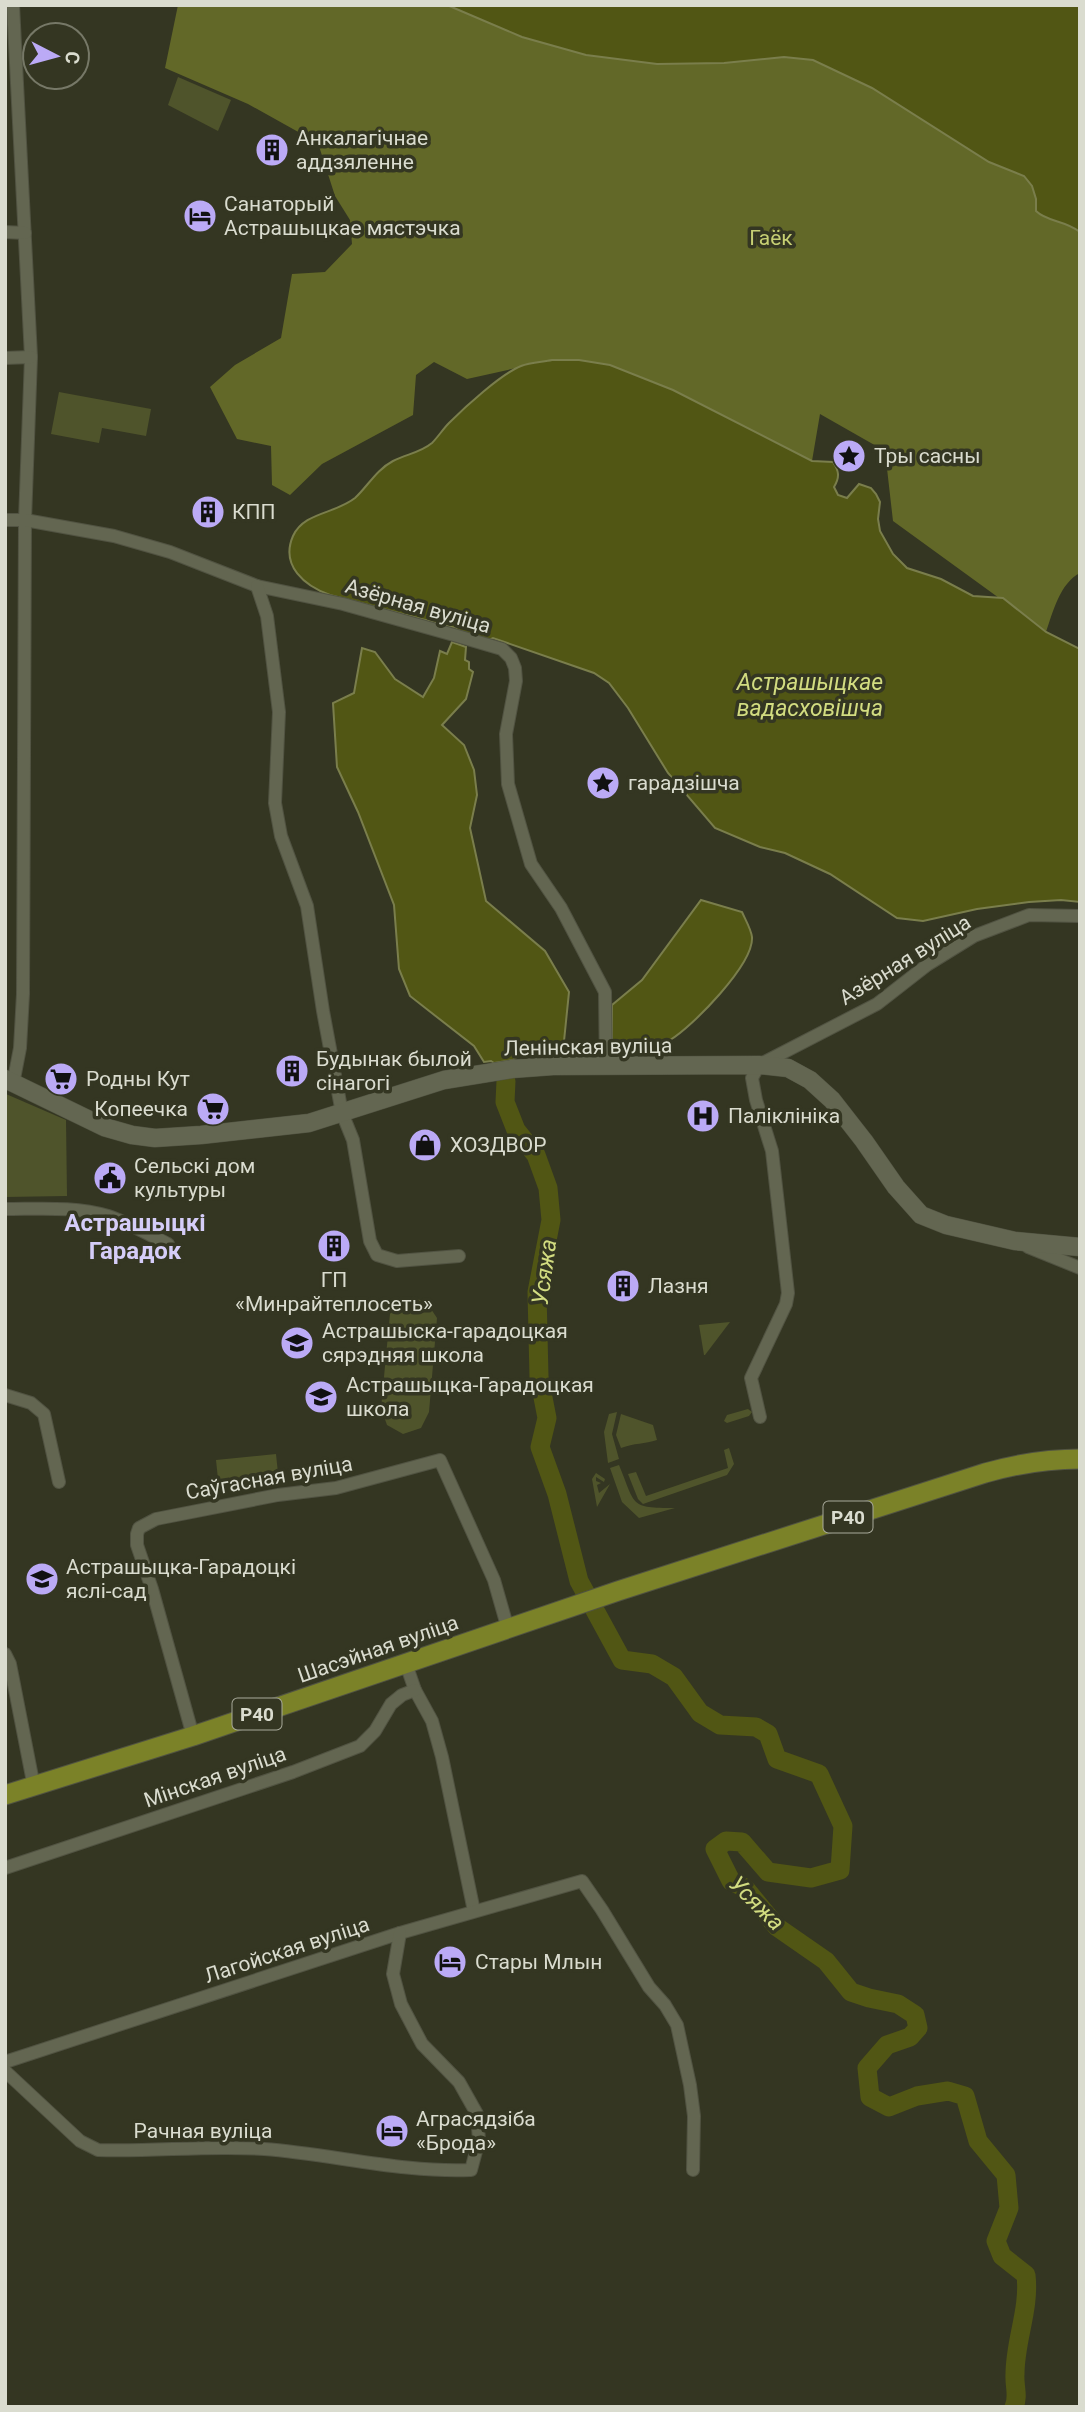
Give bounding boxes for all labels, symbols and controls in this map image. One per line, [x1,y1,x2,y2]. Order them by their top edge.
north arrow [21,21,91,91]
text: С [60,50,84,65]
place label: Анкалагічнае аддзяленне [296,126,428,174]
building icon: Анкалагічнае аддзяленне [253,131,291,169]
place label: Санаторый Астрашыцкае мястэчка [224,192,461,240]
hotel icon: Санаторый Астрашыцкае мястэчка [181,197,219,235]
park label: Гаёк [749,226,793,250]
place icon: Тры сасны [830,437,868,475]
place label: Тры сасны [874,444,981,468]
building icon: КПП [189,493,227,531]
place label: КПП [232,500,275,524]
street label: Азёрная вуліца [343,574,493,638]
water label: Астрашыцкае вадасховішча [736,669,883,722]
place icon: гарадзішча [584,764,622,802]
place label: гарадзішча [628,771,740,795]
street label: Азёрная вуліца [835,910,975,1010]
street label: Ленінская вуліца [504,1034,672,1060]
place label: Будынак былой сінагогі [316,1047,472,1095]
building icon: Будынак былой сінагогі [273,1052,311,1090]
supermarket icon: Родны Кут [42,1060,80,1098]
place label: Родны Кут [86,1067,190,1091]
supermarket icon: Копеечка [194,1090,232,1128]
place label: Копеечка [94,1097,188,1121]
hospital icon: Паліклініка [684,1097,722,1135]
place label: Паліклініка [728,1104,840,1128]
shop icon: ХОЗДВОР [406,1126,444,1164]
place label: ХОЗДВОР [450,1133,546,1157]
place label: Сельскі дом культуры [134,1154,255,1202]
public building icon: Сельскі дом культуры [91,1159,129,1197]
district label: Астрашыцкі Гарадок [64,1209,206,1265]
building icon: ГП «Минрайтеплосеть» [315,1227,353,1265]
water label: Усяжа [527,1237,562,1307]
building icon: Лазня [604,1267,642,1305]
place label: ГП «Минрайтеплосеть» [235,1268,433,1316]
place label: Лазня [648,1274,709,1298]
place label: Астрашыска-гарадоцкая сярэдняя школа [322,1319,568,1367]
school or university icon: Астрашыска-гарадоцкая сярэдняя школа [278,1324,316,1362]
place label: Астрашыцка-Гарадоцкая школа [346,1373,594,1421]
school or university icon: Астрашыцка-Гарадоцкая школа [302,1378,340,1416]
street label: Саўгасная вуліца [184,1452,354,1504]
road number: Р40 [824,1502,872,1532]
place label: Астрашыцка-Гарадоцкі яслі-сад [66,1555,296,1603]
school or university icon: Астрашыцка-Гарадоцкі яслі-сад [23,1560,61,1598]
street label: Шасэйная вуліца [294,1610,462,1688]
road number: Р40 [232,1698,282,1730]
street label: Мінская вуліца [141,1741,289,1813]
water label: Усяжа [724,1870,790,1936]
street label: Лагойская вуліца [201,1912,373,1988]
hotel icon: Стары Млын [431,1943,469,1981]
place label: Стары Млын [475,1950,602,1974]
place label: Аграсядзіба «Брода» [416,2107,536,2155]
hotel icon: Аграсядзіба «Брода» [373,2112,411,2150]
street label: Рачная вуліца [134,2119,272,2143]

